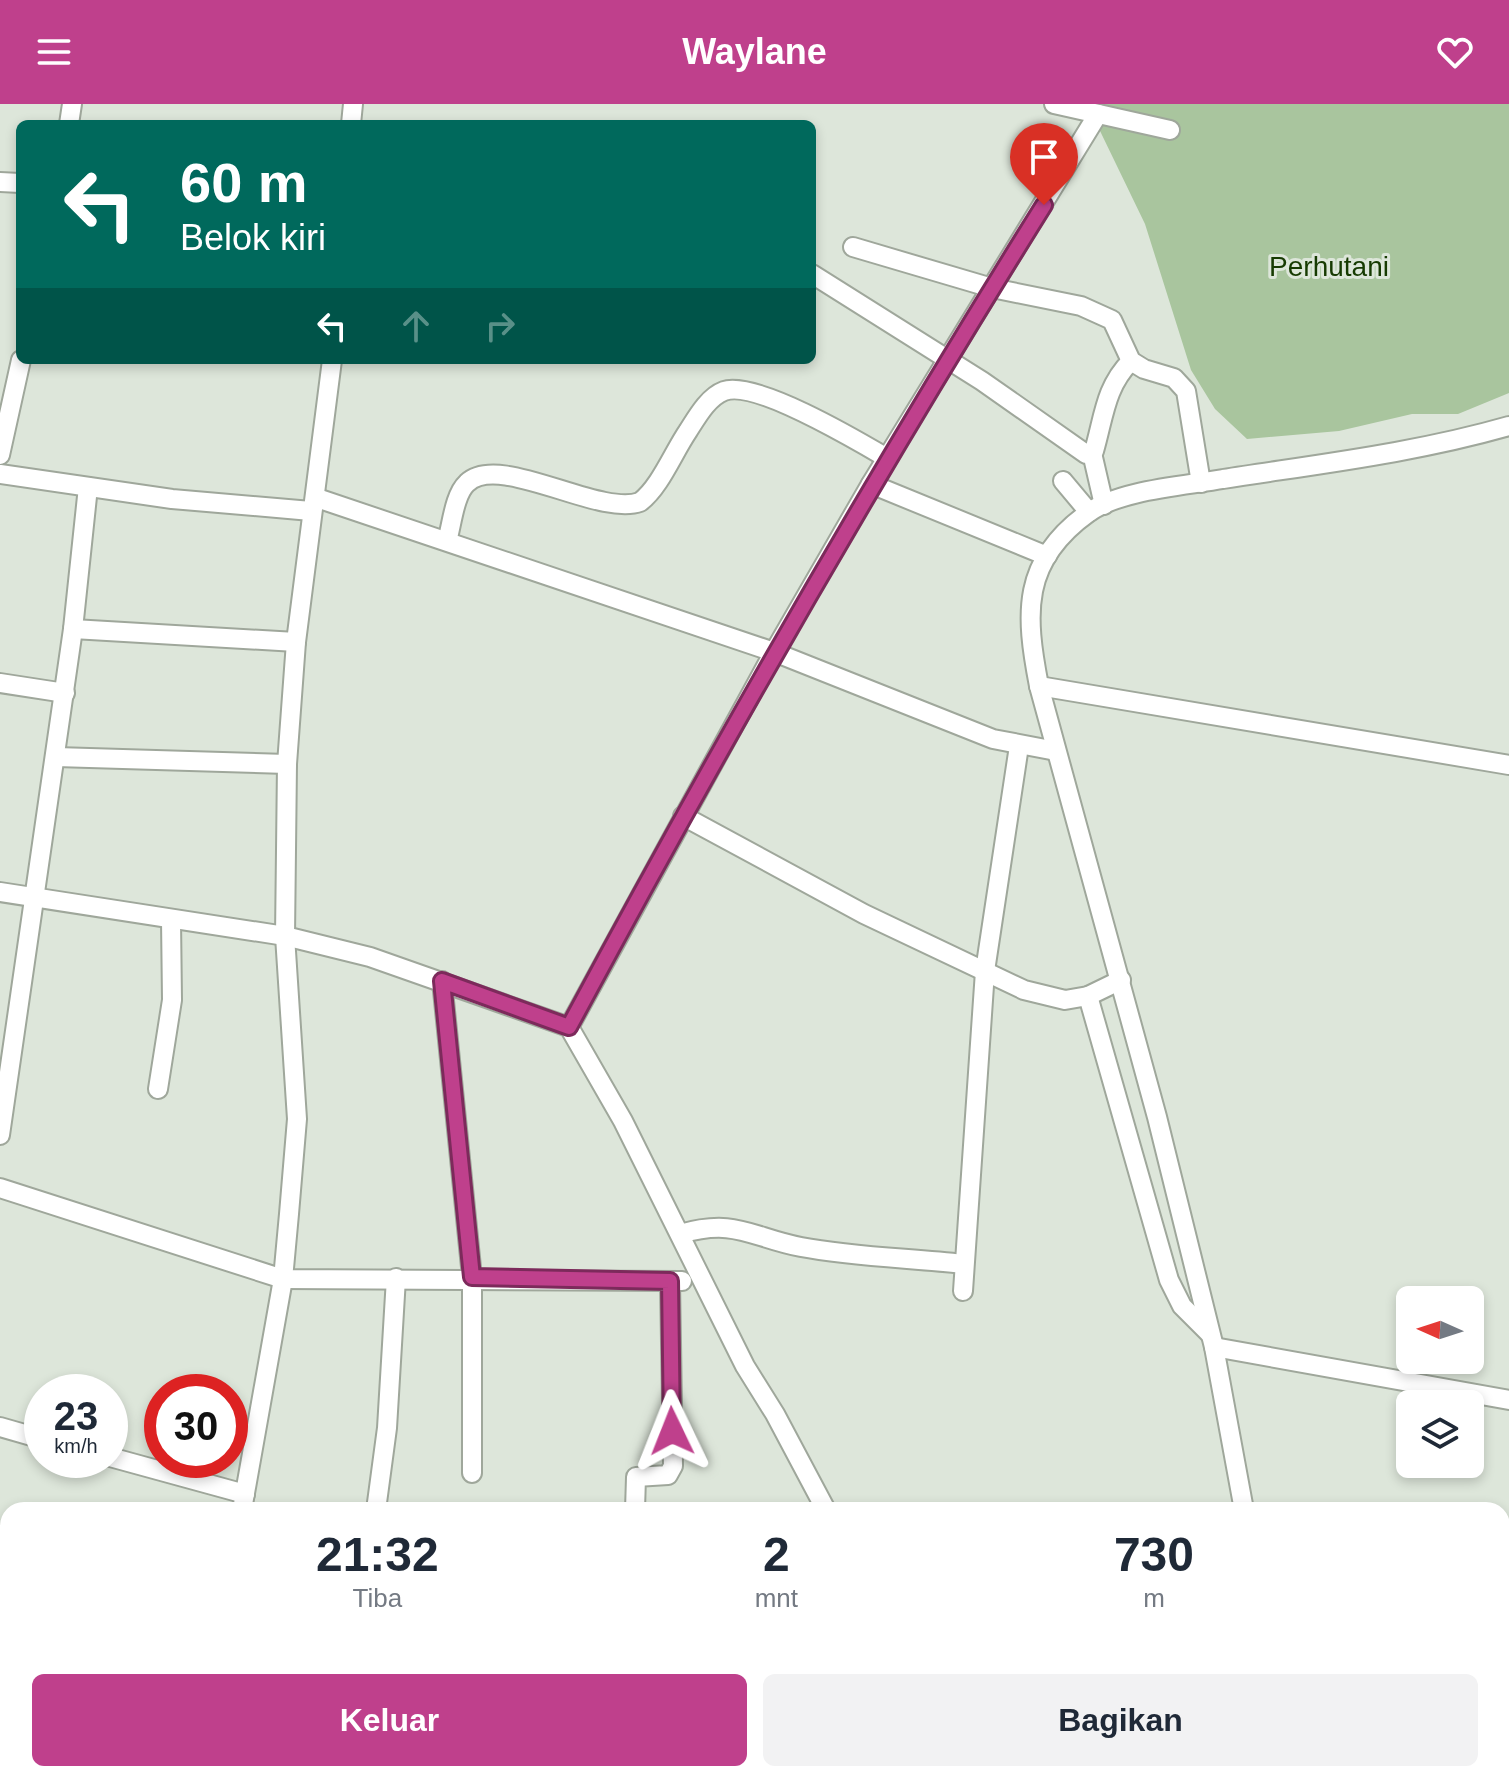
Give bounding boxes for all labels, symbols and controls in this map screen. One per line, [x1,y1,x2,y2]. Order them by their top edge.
icon: menu [32,30,76,74]
icon: heart [1433,30,1477,74]
text: Waylane [682,31,827,72]
pin [1010,123,1078,205]
icon: arrive [1022,135,1066,179]
text: 60 m [180,151,308,214]
icon: left [48,152,152,256]
text: Belok kiri [180,217,326,258]
park label: Perhutani [1269,251,1389,282]
icon: left [310,304,354,348]
icon: ahead [394,304,438,348]
icon: right [478,304,522,348]
north arrow [1396,1286,1484,1374]
map controls [1396,1286,1484,1478]
speed limit sign: 30 [144,1374,248,1478]
position arrow [630,1389,714,1473]
button: layers [1396,1390,1484,1478]
text: 23 [54,1394,98,1438]
text: km/h [54,1435,98,1457]
text: 21:32 [316,1528,439,1581]
text: 2 [763,1528,790,1581]
text: 730 [1114,1528,1194,1581]
text: Tiba [353,1583,402,1613]
text: mnt [755,1583,798,1613]
text: m [1143,1583,1165,1613]
button: Keluar [32,1674,747,1766]
button: Bagikan [763,1674,1478,1766]

